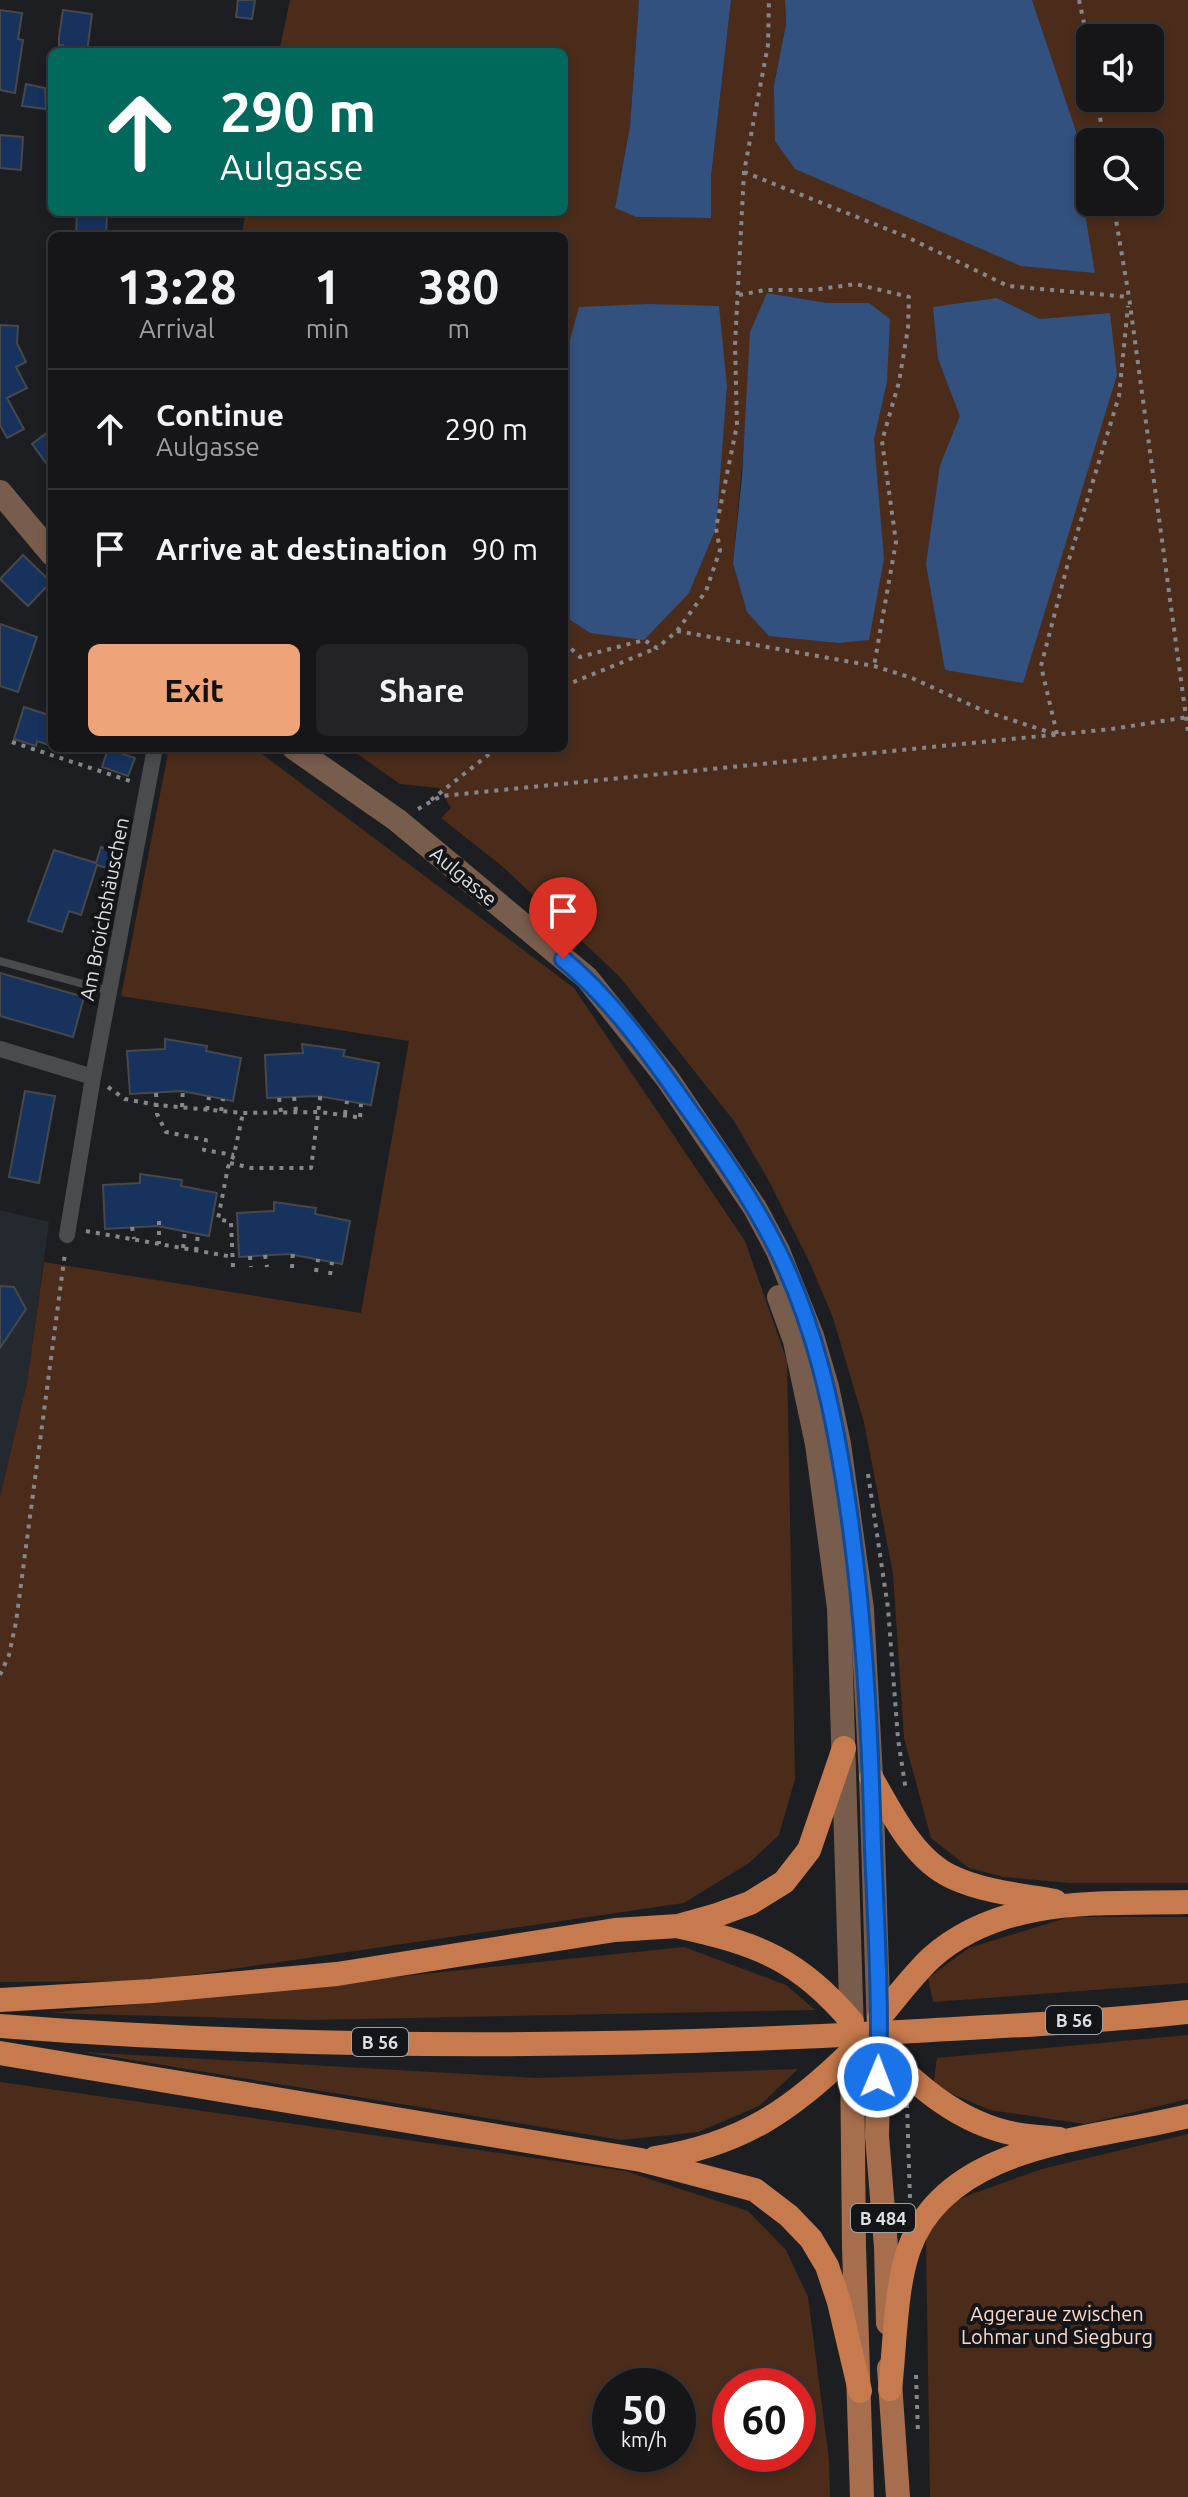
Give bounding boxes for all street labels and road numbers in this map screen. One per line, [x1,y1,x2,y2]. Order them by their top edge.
street label: Am Broichshäuschen [75,815,133,1003]
street label: Aulgasse [426,842,502,910]
road number: B 56 [1046,2006,1102,2034]
road number: B 56 [352,2028,408,2056]
road number: B 484 [851,2204,915,2232]

